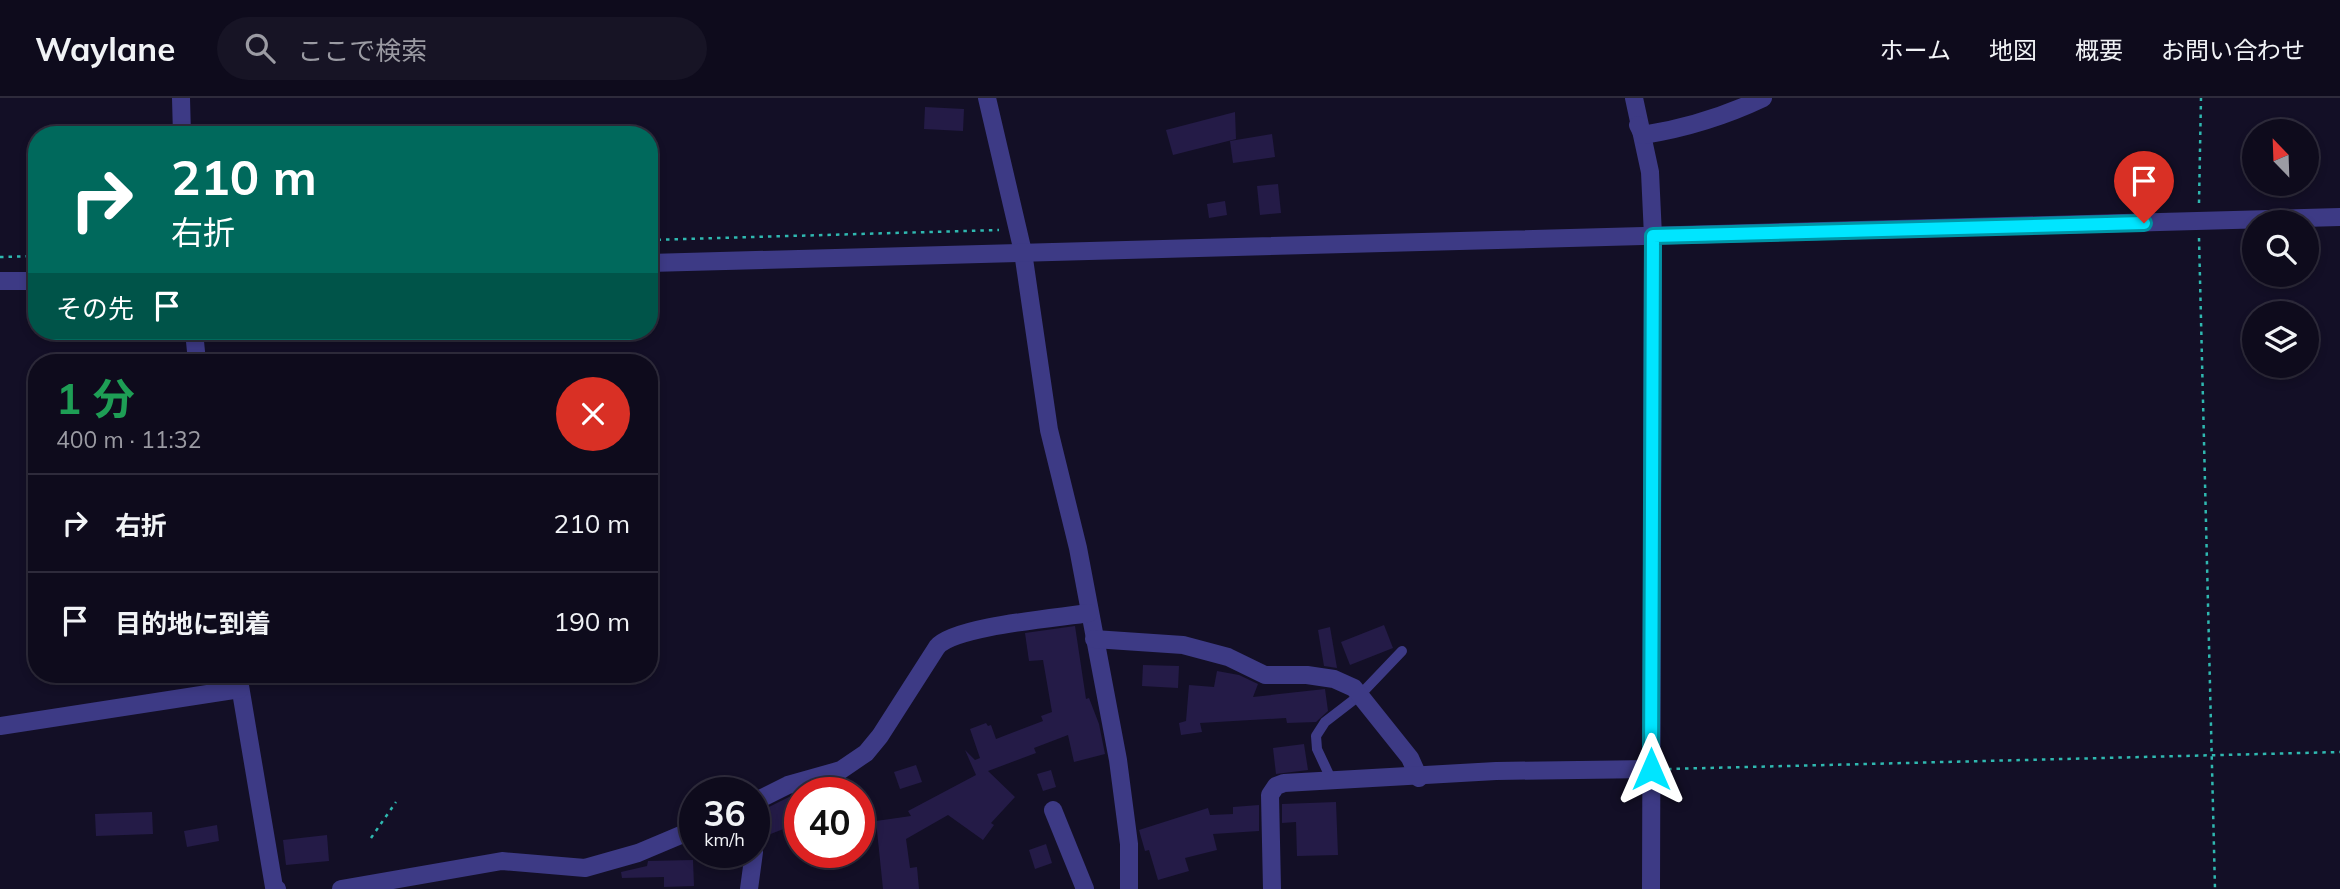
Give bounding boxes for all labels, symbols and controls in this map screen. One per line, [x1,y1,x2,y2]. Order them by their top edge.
search box [217,17,707,80]
text: Waylane [35,28,175,69]
icon: search [241,29,279,67]
text: ここで検索 [297,34,427,67]
text: ホーム [1880,35,1951,65]
text: 地図 [1989,35,2037,65]
text: 概要 [2075,35,2123,65]
text: お問い合わせ [2161,35,2305,65]
north arrow [2242,119,2319,196]
map controls [2242,119,2319,378]
text: 210 m [171,146,317,207]
pin [2114,151,2174,223]
icon: right [56,154,147,245]
icon: arrive [2125,162,2163,200]
button: search [2242,210,2319,287]
text: 右折 [171,212,235,252]
icon: arrive [148,287,186,325]
text: その先 [56,292,134,325]
button: layers [2242,301,2319,378]
text: 1 分 [56,372,135,425]
button: close [556,377,630,451]
text: 400 m · 11:32 [56,425,201,454]
icon: right [56,504,94,542]
text: 210 m [554,507,630,540]
text: 右折 [115,509,167,542]
icon: arrive [56,602,94,640]
text: 190 m [554,605,630,638]
text: 目的地に到着 [115,607,271,640]
position arrow [1614,732,1688,806]
speed limit sign: 40 [784,777,875,868]
text: 36 [703,791,746,835]
text: km/h [704,828,745,851]

